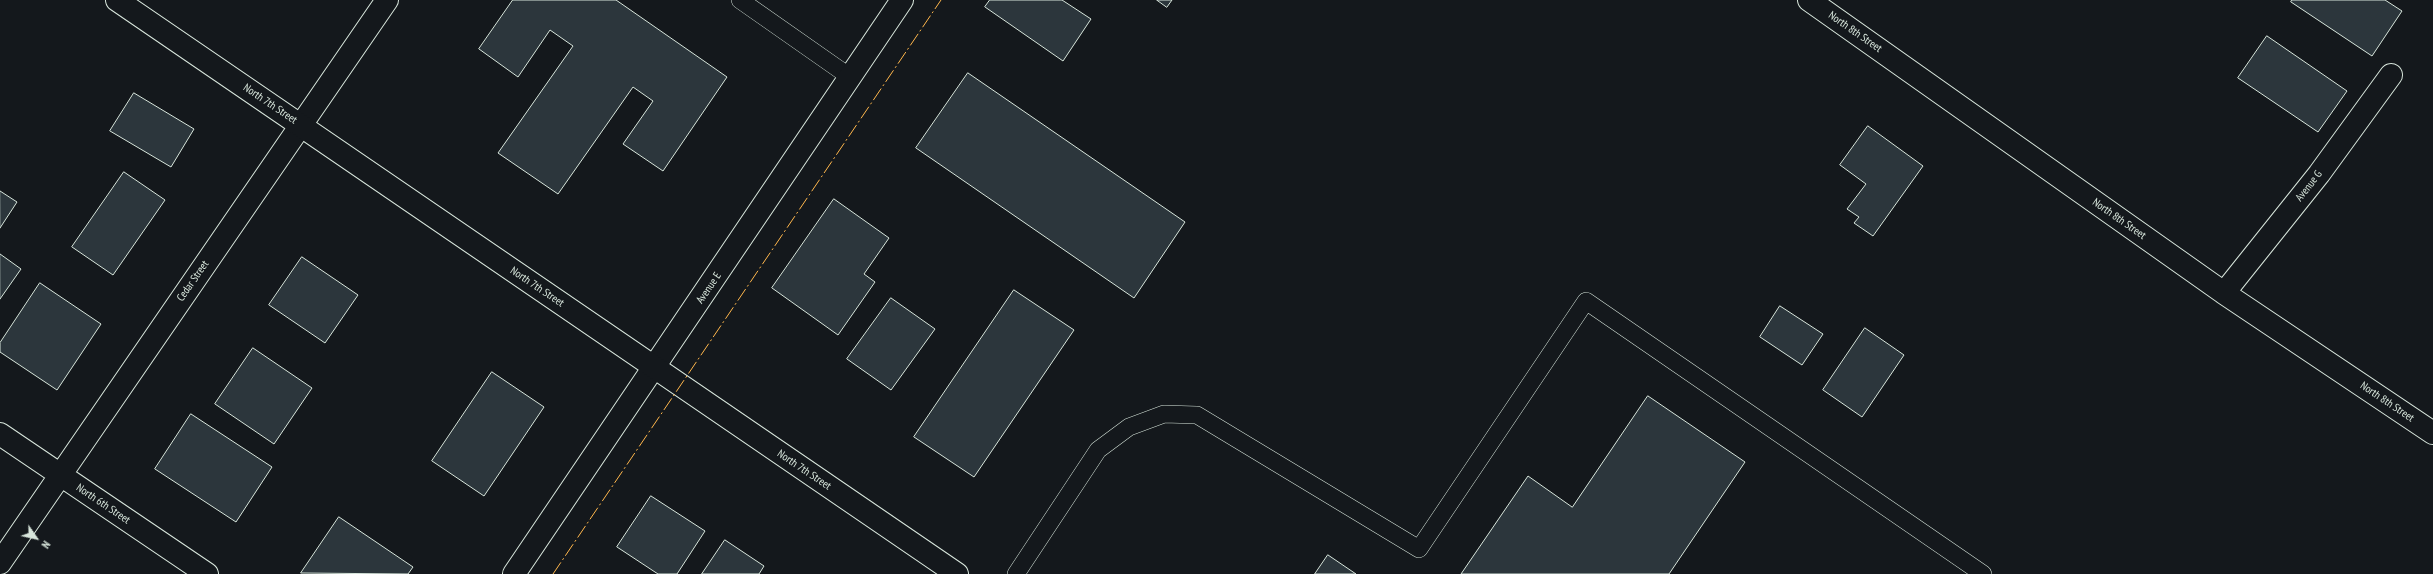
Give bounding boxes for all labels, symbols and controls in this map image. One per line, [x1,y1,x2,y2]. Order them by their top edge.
street label: North 8th Street [1826,9,1884,55]
street label: North 7th Street [241,81,299,127]
street label: Avenue G [2293,168,2325,204]
street label: North 8th Street [2090,196,2148,242]
street label: Cedar Street [174,258,212,304]
street label: North 7th Street [508,264,566,310]
street label: Avenue E [694,270,724,306]
street label: North 8th Street [2358,379,2416,425]
street label: North 7th Street [775,447,833,493]
street label: North 6th Street [74,481,132,527]
north arrow [16,518,56,558]
text: N [38,538,53,551]

